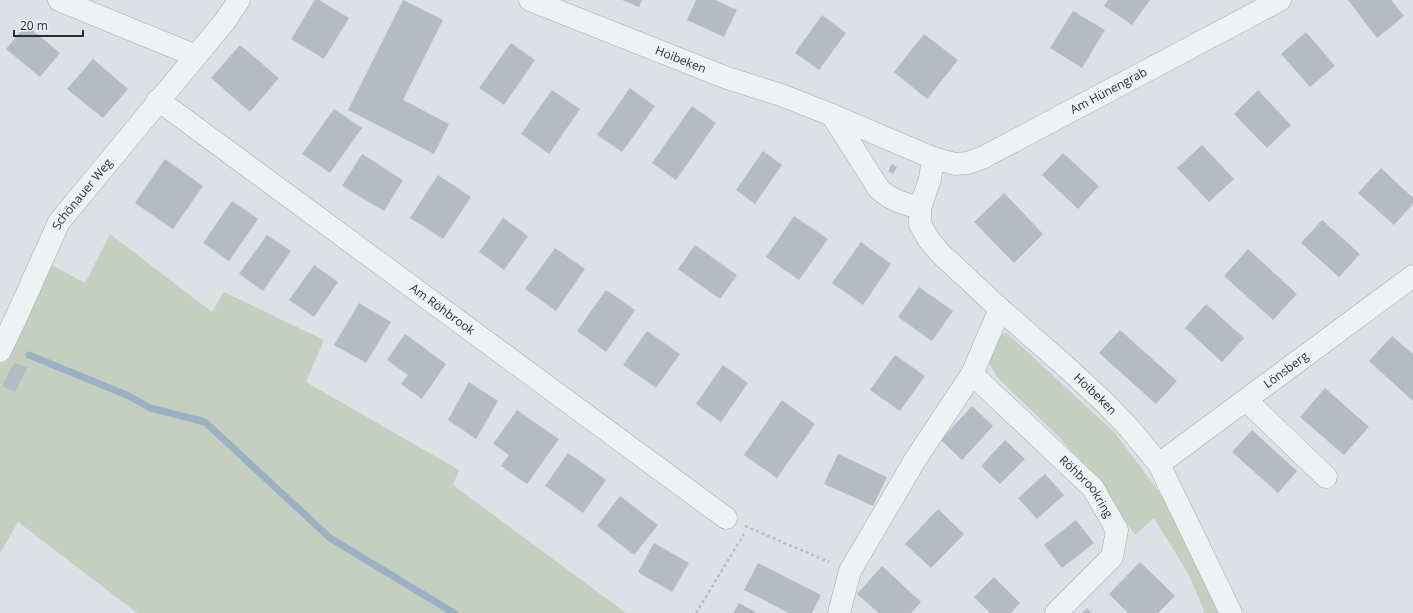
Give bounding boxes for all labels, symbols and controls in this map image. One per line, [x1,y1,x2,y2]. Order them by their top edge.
scale bar [14,12,83,38]
text: 20 m [20,17,48,34]
street label: Hoibeken [653,41,709,77]
street label: Am Hünengrab [1067,63,1150,118]
street label: Schönauer Weg [48,154,116,232]
street label: Am Röhbrook [407,279,479,339]
street label: Lönsberg [1260,347,1312,392]
street label: Hoibeken [1070,369,1121,418]
street label: Röhbrookring [1056,452,1118,521]

